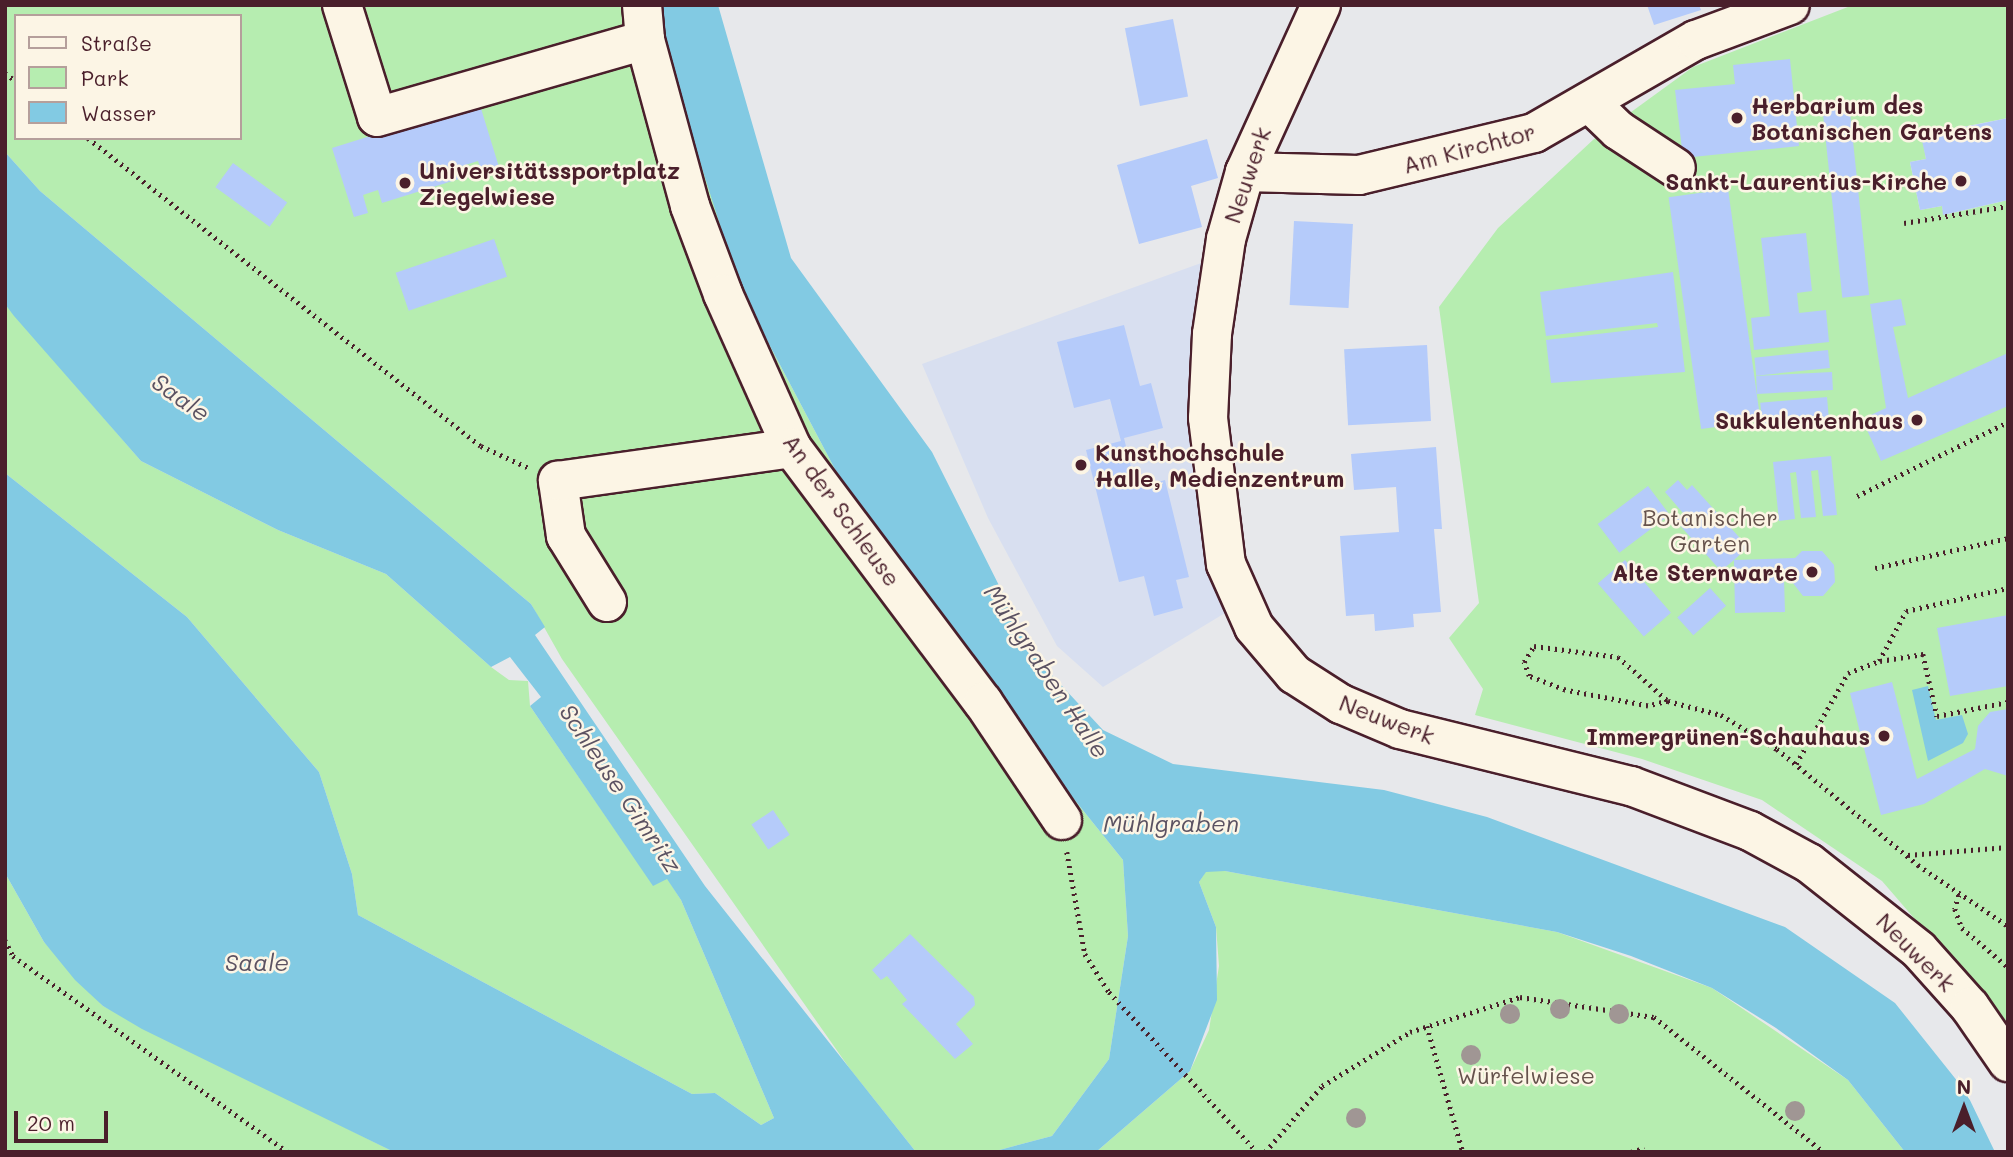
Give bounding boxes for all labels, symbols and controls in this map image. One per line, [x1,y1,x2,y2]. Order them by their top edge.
legend [14,14,242,140]
text: Straße [81,29,152,56]
text: Park [81,64,129,91]
place label: Herbarium des Botanischen Gartens [1751,91,1992,145]
text: Wasser [81,99,156,126]
marker: Herbarium des Botanischen Gartens [1729,110,1745,126]
street label: Am Kirchtor [1400,117,1538,179]
street label: Neuwerk [1218,123,1276,227]
place label: Universitätssportplatz Ziegelwiese [419,156,680,210]
place label: Sankt-Laurentius-Kirche [1665,167,1947,195]
marker: Sankt-Laurentius-Kirche [1953,173,1969,189]
marker: Universitätssportplatz Ziegelwiese [397,175,413,191]
water label: Saale [146,367,216,427]
place label: Sukkulentenhaus [1715,406,1903,434]
marker: Sukkulentenhaus [1909,412,1925,428]
street label: An der Schleuse [778,429,906,591]
place label: Kunsthochschule Halle, Medienzentrum [1095,438,1344,492]
marker: Kunsthochschule Halle, Medienzentrum [1073,457,1089,473]
park label: Botanischer Garten [1642,503,1778,557]
place label: Alte Sternwarte [1612,558,1798,586]
marker: Alte Sternwarte [1804,564,1820,580]
water label: Mühlgraben Halle [978,579,1116,763]
street label: Neuwerk [1336,688,1438,750]
water label: Schleuse Gimritz [554,698,688,878]
place label: Immergrünen-Schauhaus [1586,722,1870,750]
marker: Immergrünen-Schauhaus [1876,728,1892,744]
water label: Mühlgraben [1103,809,1239,837]
street label: Neuwerk [1871,907,1961,997]
water label: Saale [225,948,289,976]
park label: Würfelwiese [1457,1061,1595,1089]
north arrow [1929,1073,1999,1143]
text: N [1957,1074,1971,1099]
scale bar [18,1098,112,1142]
text: 20 m [27,1109,75,1136]

